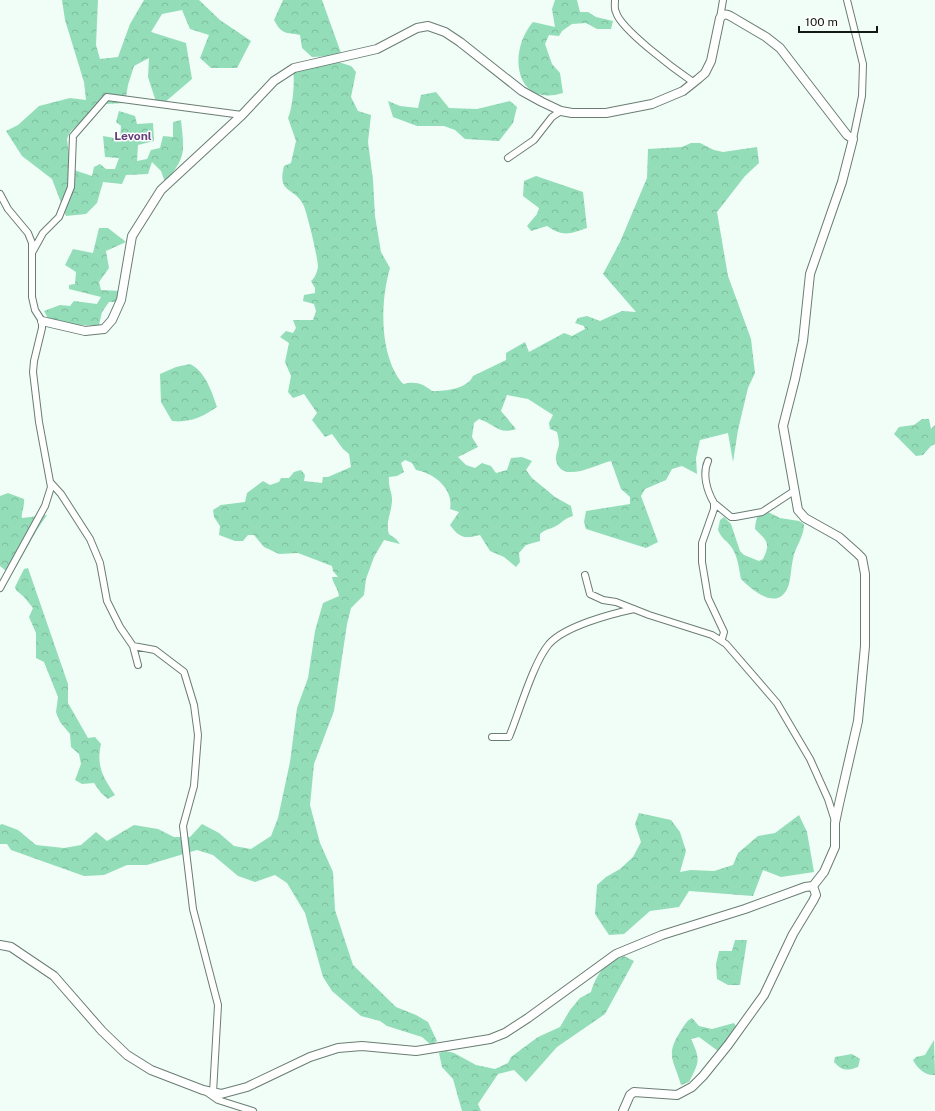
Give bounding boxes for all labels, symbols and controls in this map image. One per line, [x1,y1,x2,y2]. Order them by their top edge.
scale bar [799,8,877,34]
text: 100 m [805,15,838,29]
district label: Levonl [114,129,152,143]

